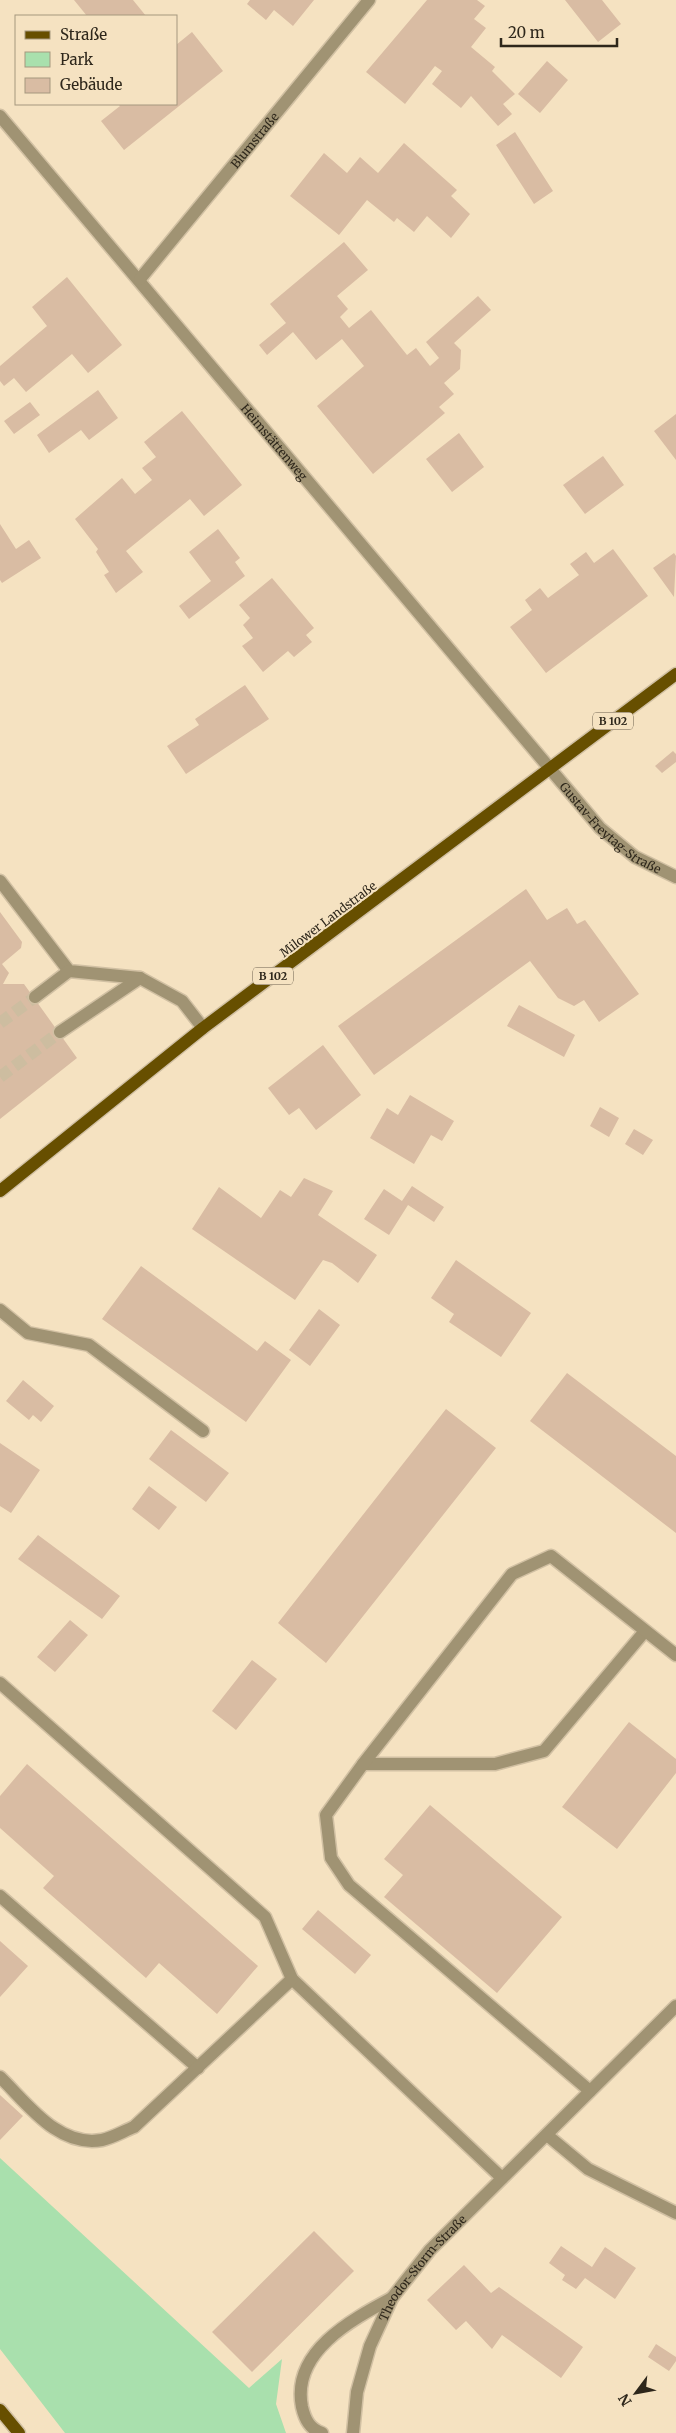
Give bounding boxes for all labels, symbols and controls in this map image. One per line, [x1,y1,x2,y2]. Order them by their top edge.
legend [15,15,178,105]
scale bar [501,15,617,47]
text: 20 m [508,23,545,42]
text: Straße [60,25,107,44]
text: Park [60,50,94,69]
text: Gebäude [60,75,123,94]
street label: Blumstraße [227,109,281,171]
street label: Heimstättenweg [238,400,311,484]
road number: B 102 [593,712,633,729]
street label: Gustav-Freytag-Straße [557,779,664,876]
street label: Milower Landstraße [277,878,379,960]
road number: B 102 [253,968,293,984]
street label: Theodor-Storm-Straße [375,2211,469,2323]
north arrow [611,2368,661,2418]
text: N [614,2390,636,2409]

